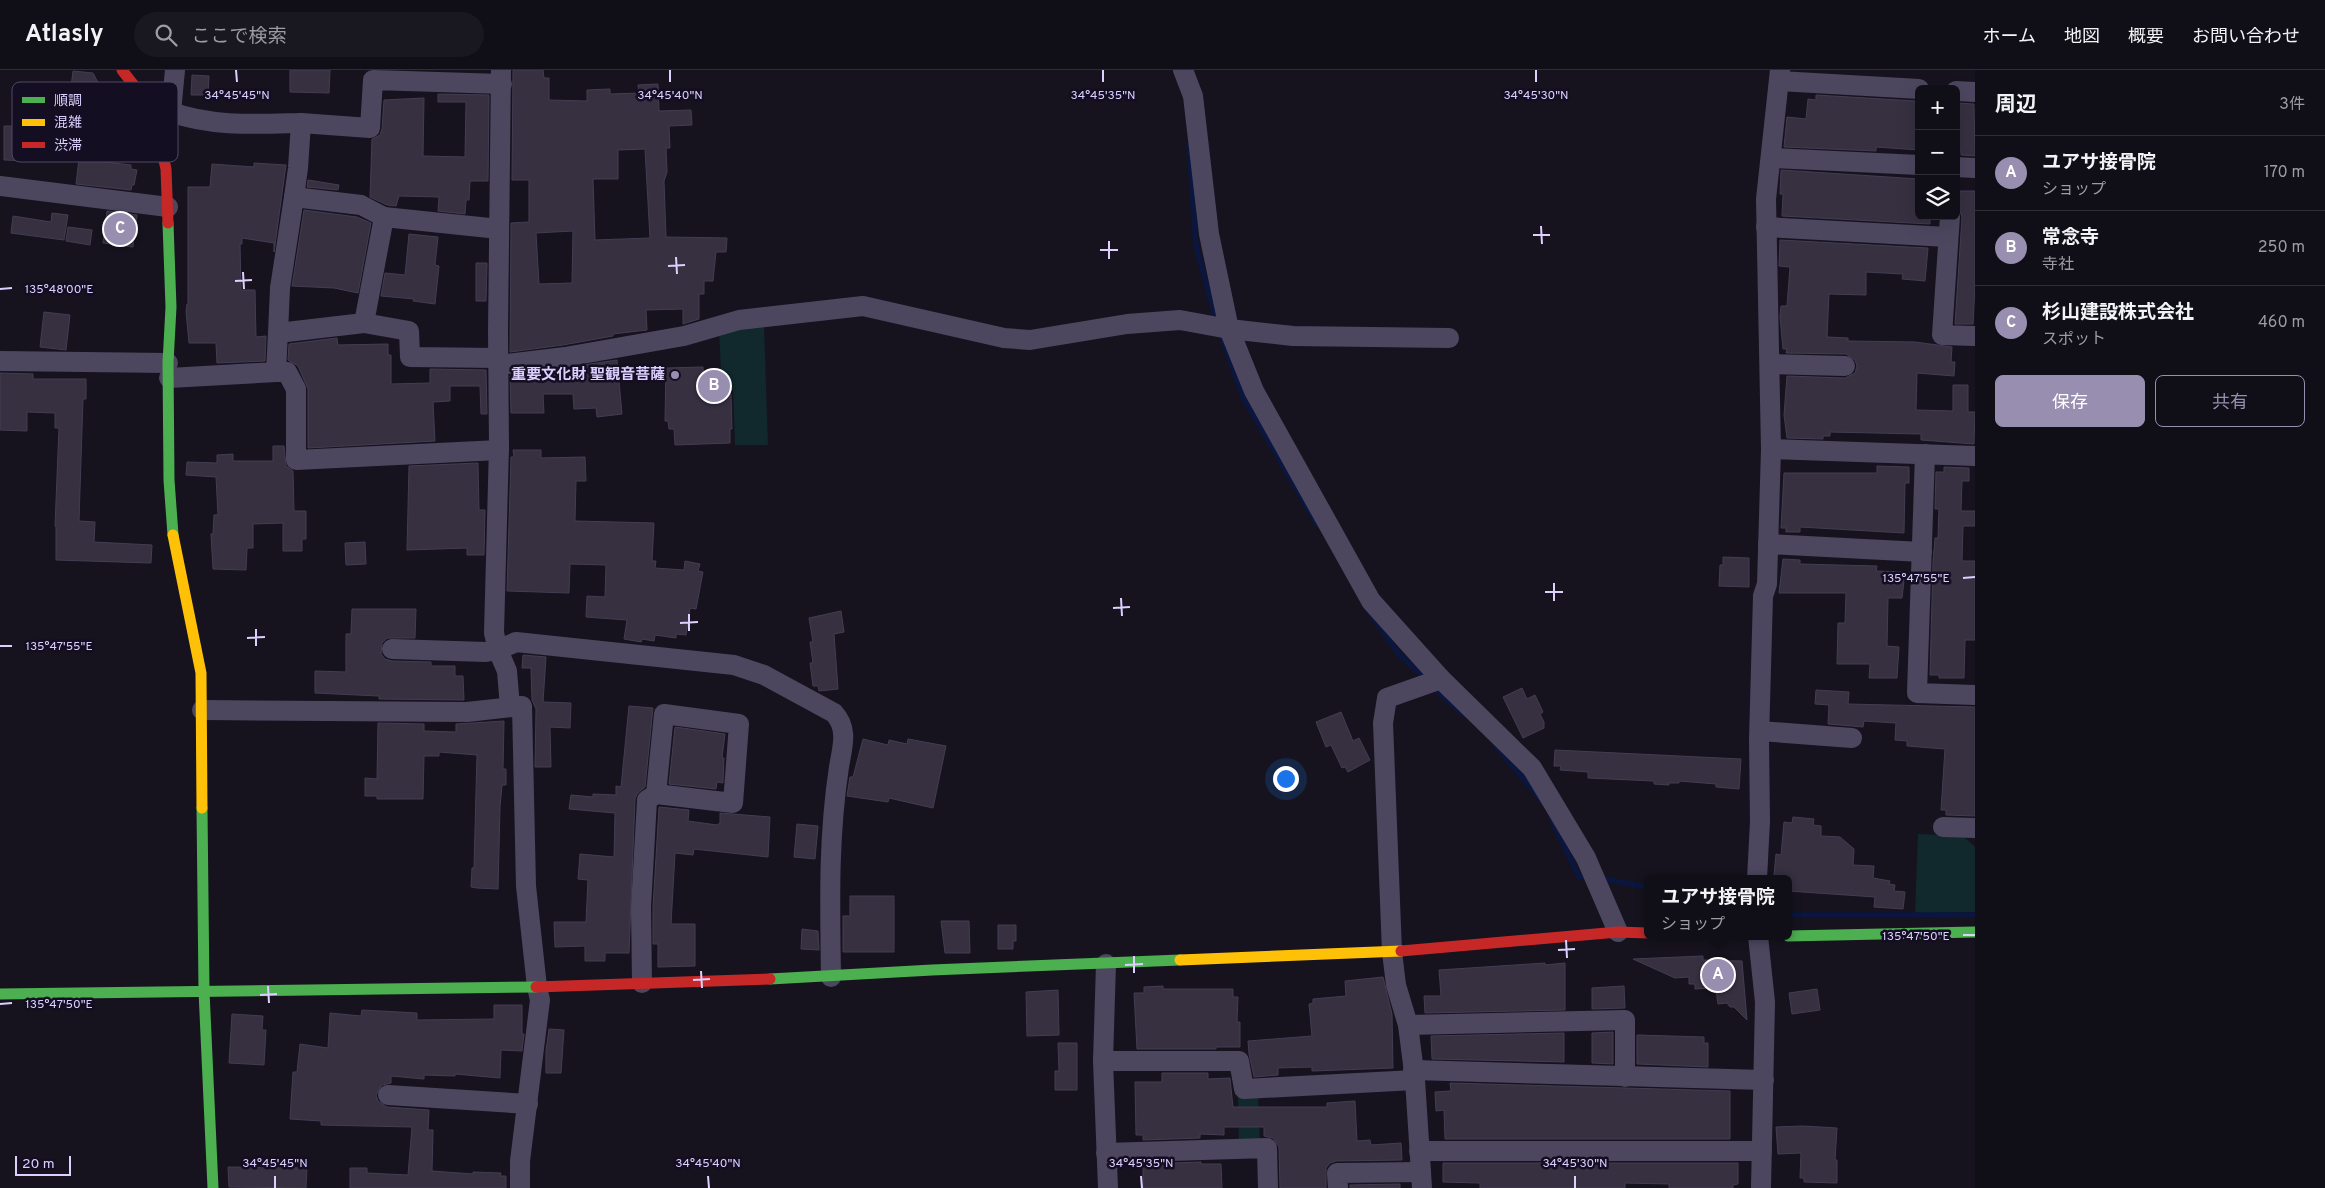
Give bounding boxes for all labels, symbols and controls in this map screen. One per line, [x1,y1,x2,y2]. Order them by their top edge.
search box [134,12,484,57]
text: Atlasly [25,20,104,50]
icon: search [152,21,180,49]
text: ここで検索 [192,25,287,49]
text: ホーム [1983,26,2036,49]
text: 地図 [2064,26,2100,49]
text: 概要 [2128,26,2164,49]
text: お問い合わせ [2192,26,2300,49]
legend [12,82,178,162]
map controls [1915,85,1960,220]
button: + [1915,85,1960,130]
text: 34°45'45"N [204,88,270,104]
text: 34°45'40"N [637,88,703,104]
text: 34°45'35"N [1070,88,1136,104]
text: 34°45'30"N [1503,88,1569,104]
text: 周辺 [1995,92,2037,119]
text: 順調 [54,93,82,110]
text: 3件 [2279,95,2305,115]
text: 混雑 [54,114,82,132]
button: − [1915,130,1960,175]
text: 渋滞 [54,138,82,155]
text: ユアサ接骨院 [2042,151,2156,175]
text: A [2005,163,2017,183]
text: 170 m [2264,163,2305,183]
button: layers [1915,175,1960,220]
text: ショップ [2042,180,2106,200]
pin: C [104,210,136,248]
text: 常念寺 [2042,226,2099,250]
text: B [2005,238,2017,258]
text: 250 m [2258,238,2305,258]
text: 寺社 [2042,255,2074,275]
text: 135°48'00"E [25,282,93,298]
text: 杉山建設株式会社 [2042,301,2194,325]
text: C [2006,313,2016,333]
text: 460 m [2258,313,2305,333]
text: スポット [2042,330,2106,350]
place label: 重要文化財 聖観音菩薩 [511,366,665,385]
pin: B [698,367,730,405]
marker: 重要文化財 聖観音菩薩 [669,369,681,381]
button: 保存 [1995,375,2145,427]
button: 共有 [2155,375,2305,427]
text: 135°47'55"E [1882,571,1950,587]
text: 135°47'55"E [25,639,93,655]
your location [1273,766,1299,792]
popup [1644,875,1792,940]
text: ユアサ接骨院 [1661,886,1775,910]
text: ショップ [1661,915,1725,935]
text: 135°47'50"E [1882,929,1950,945]
pin: A [1702,956,1734,994]
text: 135°47'50"E [25,997,93,1013]
scale bar [15,1153,71,1176]
text: 20 m [22,1156,55,1173]
text: 34°45'45"N [242,1156,308,1172]
text: 34°45'40"N [675,1156,741,1172]
text: 34°45'35"N [1108,1156,1174,1172]
text: 34°45'30"N [1542,1156,1608,1172]

